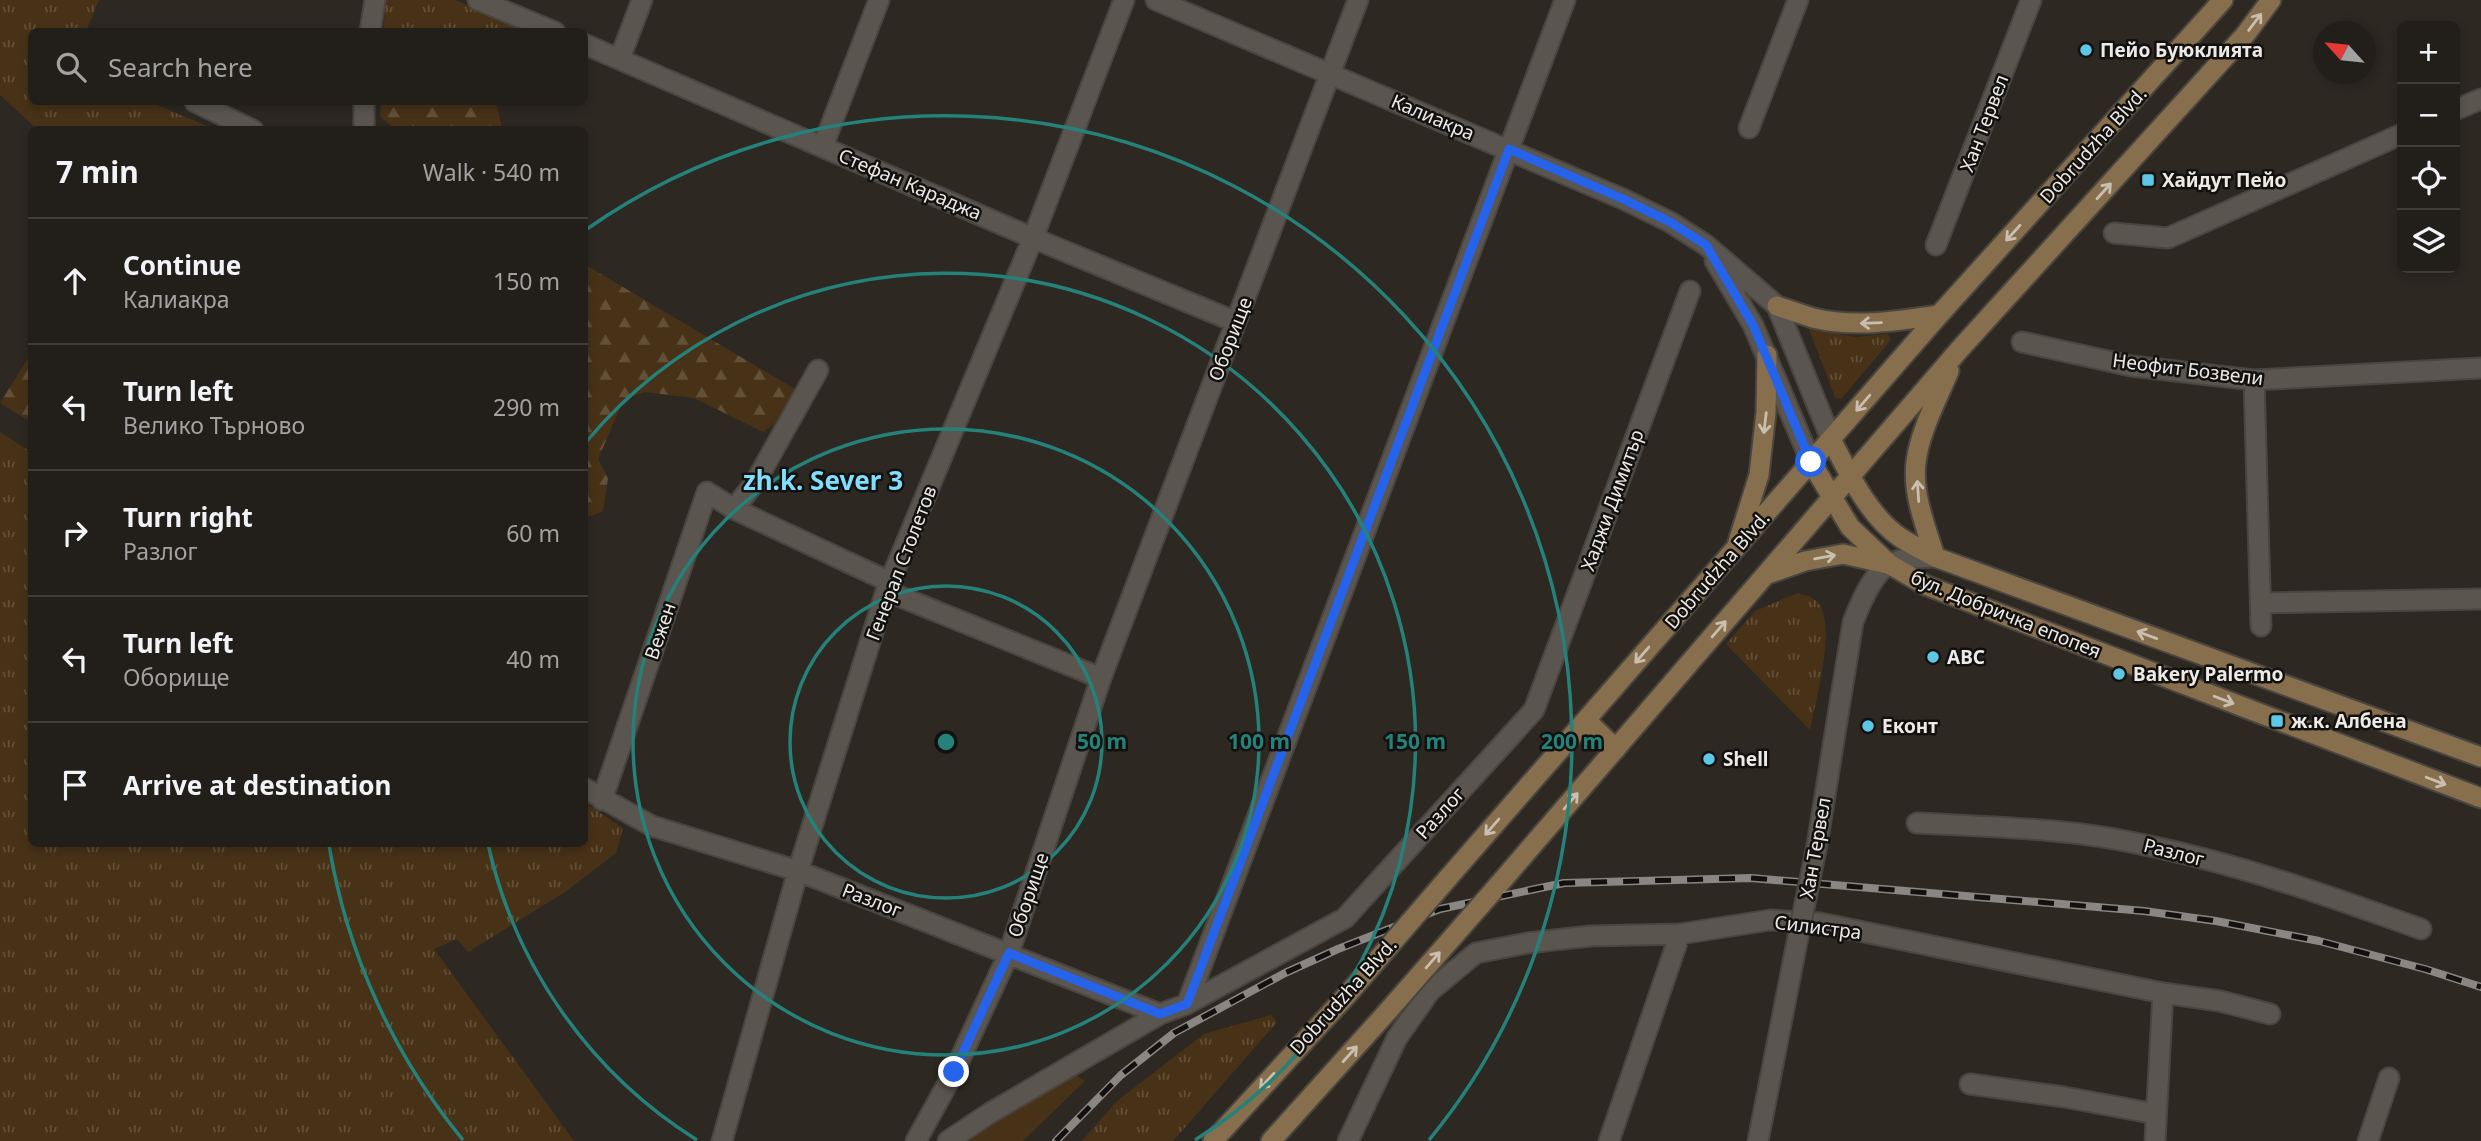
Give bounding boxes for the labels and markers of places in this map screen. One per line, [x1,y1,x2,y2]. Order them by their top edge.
place label: Пейо Буюклията [2100,37,2263,63]
marker: Пейо Буюклията [2078,42,2094,58]
place label: Хайдут Пейо [2162,167,2286,193]
marker: Хайдут Пейо [2140,172,2156,188]
place label: ABC [1947,644,1985,670]
marker: ABC [1925,649,1941,665]
place label: Bakery Palermo [2133,661,2284,687]
marker: Bakery Palermo [2111,666,2127,682]
place label: ж.к. Албена [2291,708,2407,734]
place label: Еконт [1882,713,1938,739]
marker: ж.к. Албена [2269,713,2285,729]
marker: Еконт [1860,718,1876,734]
centre of rings [934,730,958,754]
place label: Shell [1723,746,1769,772]
marker: Shell [1701,751,1717,767]

